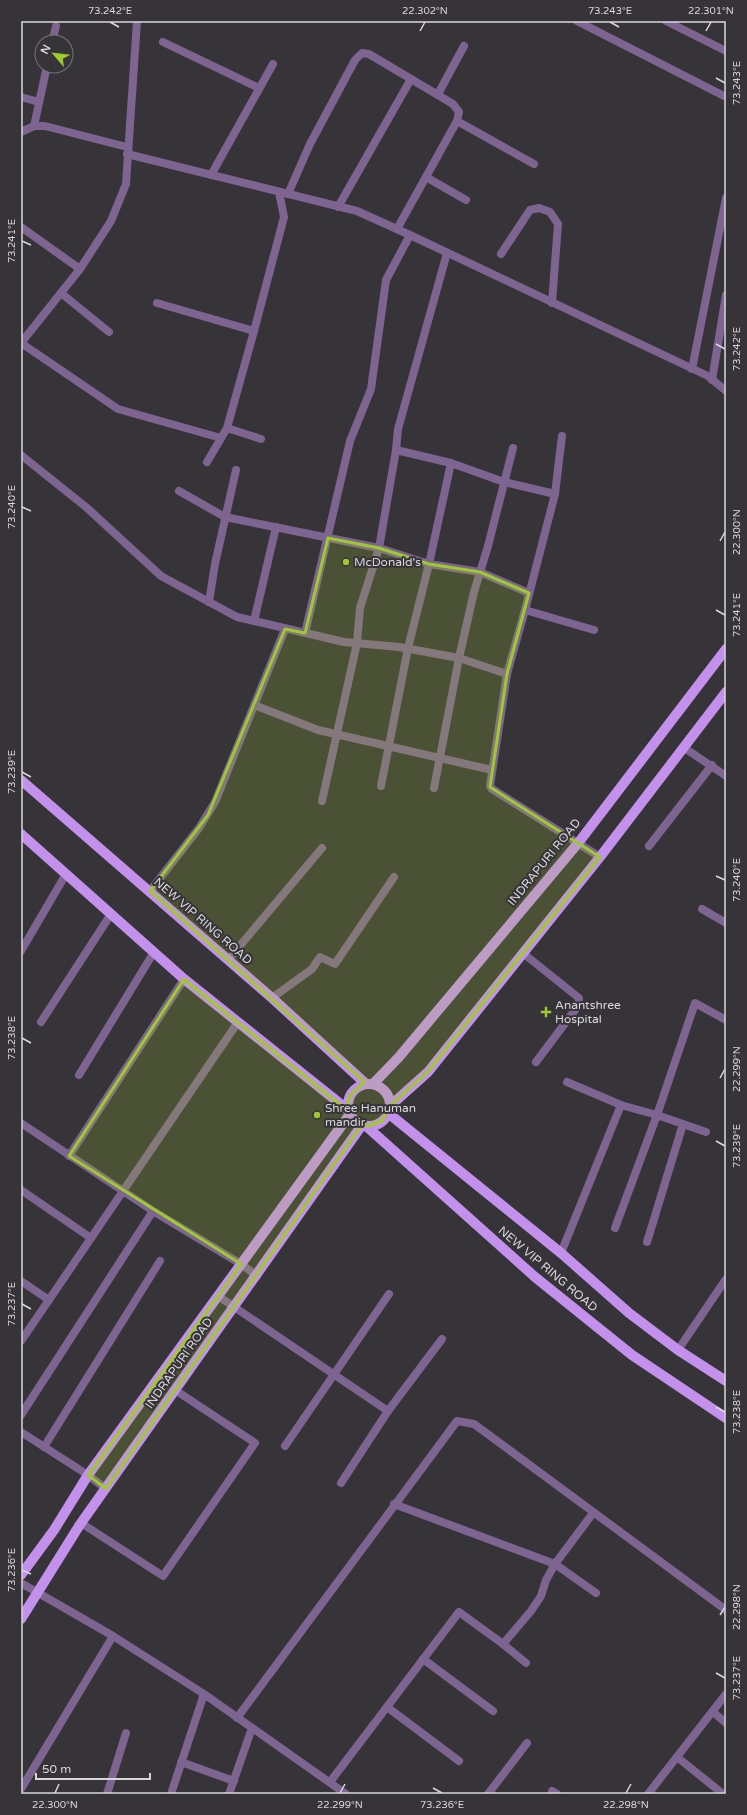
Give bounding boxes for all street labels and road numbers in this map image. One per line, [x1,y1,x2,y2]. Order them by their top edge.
street label: INDRAPURI ROAD [505,816,583,908]
street label: NEW VIP RING ROAD [151,875,255,967]
street label: NEW VIP RING ROAD [495,1223,601,1315]
street label: INDRAPURI ROAD [142,1315,216,1411]

